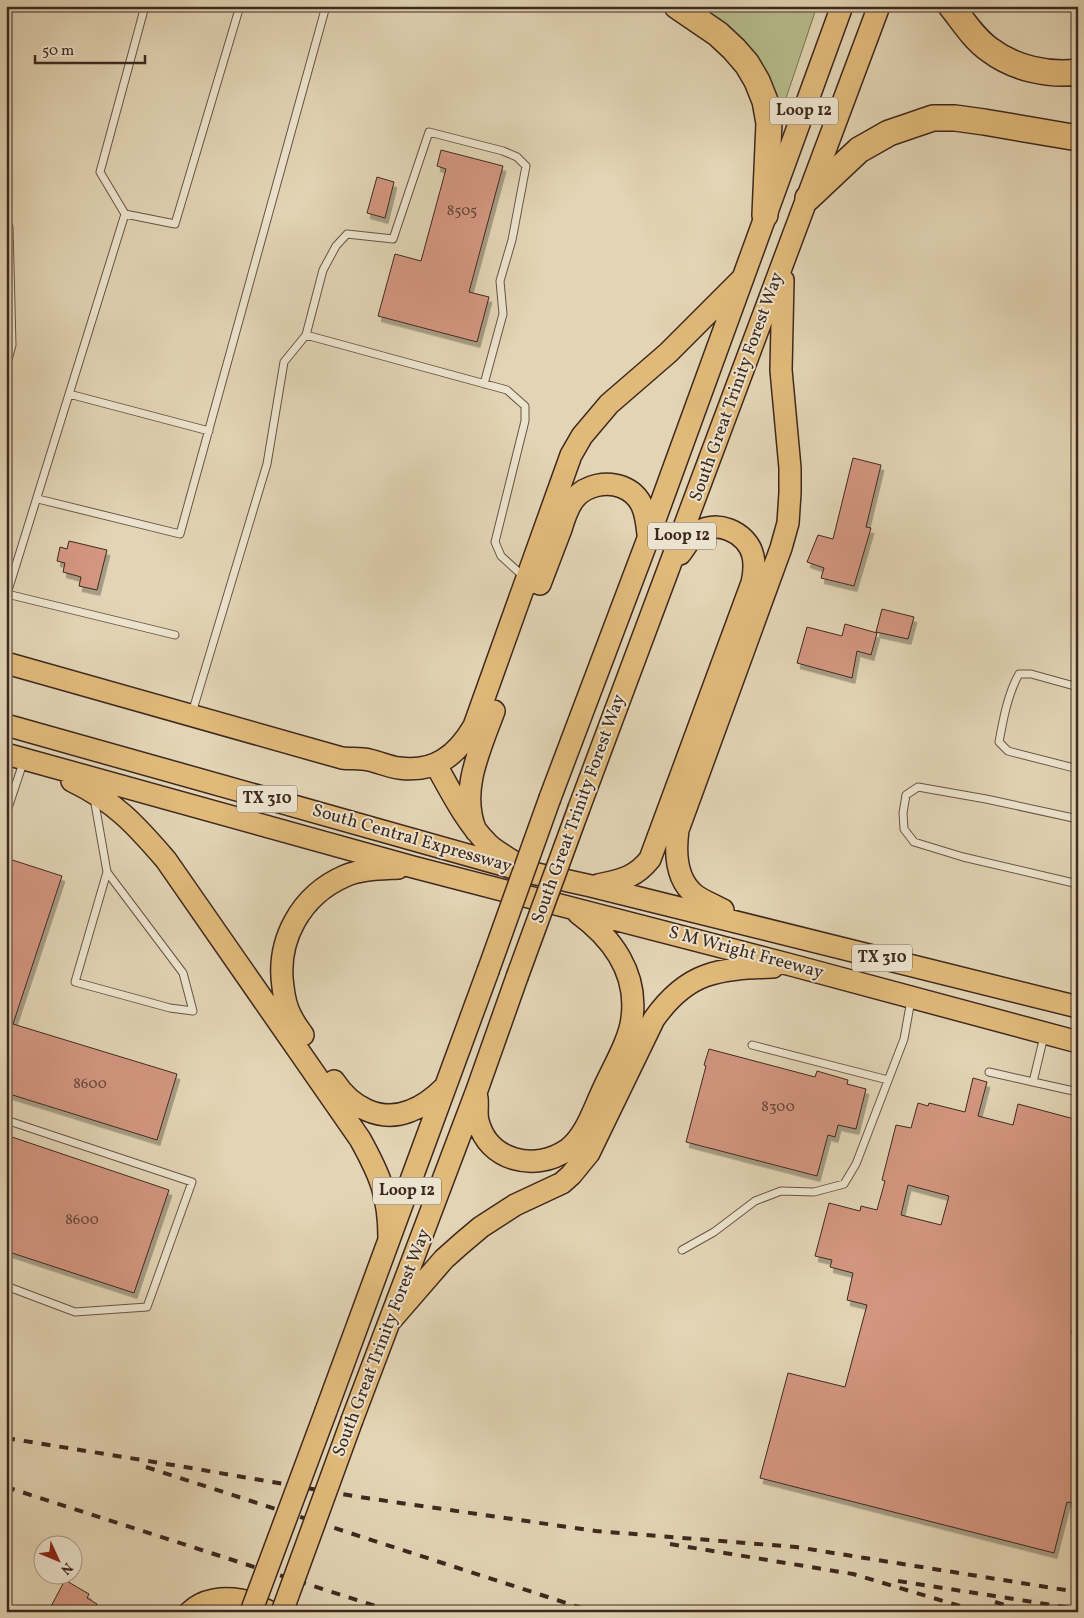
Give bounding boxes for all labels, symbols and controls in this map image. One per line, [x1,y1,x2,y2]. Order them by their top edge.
scale bar [35,32,145,64]
text: 50 m [42,41,74,62]
road number: Loop 12 [770,98,838,124]
house number: 8505 [447,201,477,222]
street label: South Great Trinity Forest Way [684,269,790,505]
road number: Loop 12 [648,522,716,550]
street label: South Great Trinity Forest Way [526,691,632,927]
road number: TX 310 [237,786,297,812]
street label: South Central Expressway [309,798,515,880]
street label: S M Wright Freeway [666,920,826,986]
road number: TX 310 [852,944,912,971]
house number: 8600 [73,1074,107,1095]
house number: 8300 [761,1097,795,1118]
road number: Loop 12 [373,1178,441,1204]
house number: 8600 [65,1210,99,1231]
street label: South Great Trinity Forest Way [327,1225,437,1461]
north arrow [32,1536,82,1586]
text: N [56,1558,77,1578]

